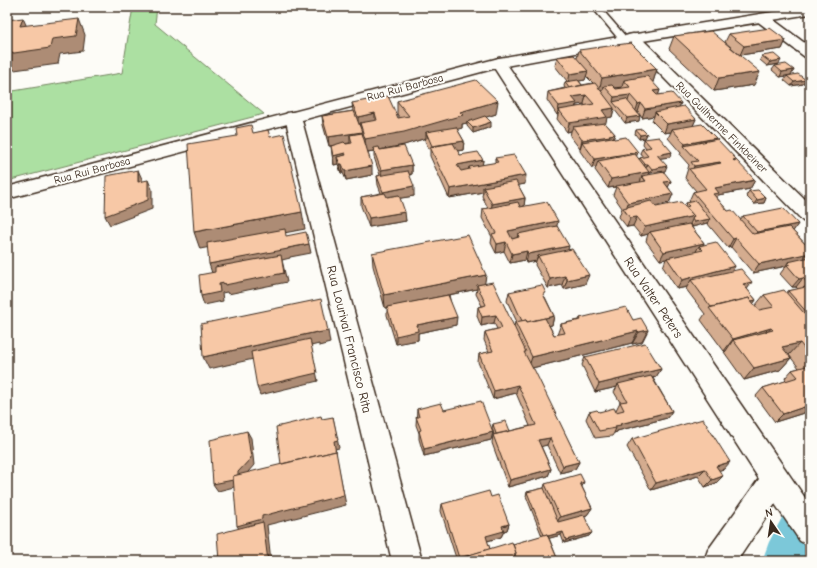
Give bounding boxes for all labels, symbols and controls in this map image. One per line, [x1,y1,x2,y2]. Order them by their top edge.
street label: Rua Rui Barbosa [365,71,445,104]
street label: Rua Guilherme Finkbeiner [673,79,771,176]
street label: Rua Rui Barbosa [52,154,132,187]
street label: Rua Valter Peters [621,254,686,341]
street label: Rua Lourival Francisco Rita [324,264,375,414]
north arrow [751,502,791,542]
text: N [764,506,774,520]

